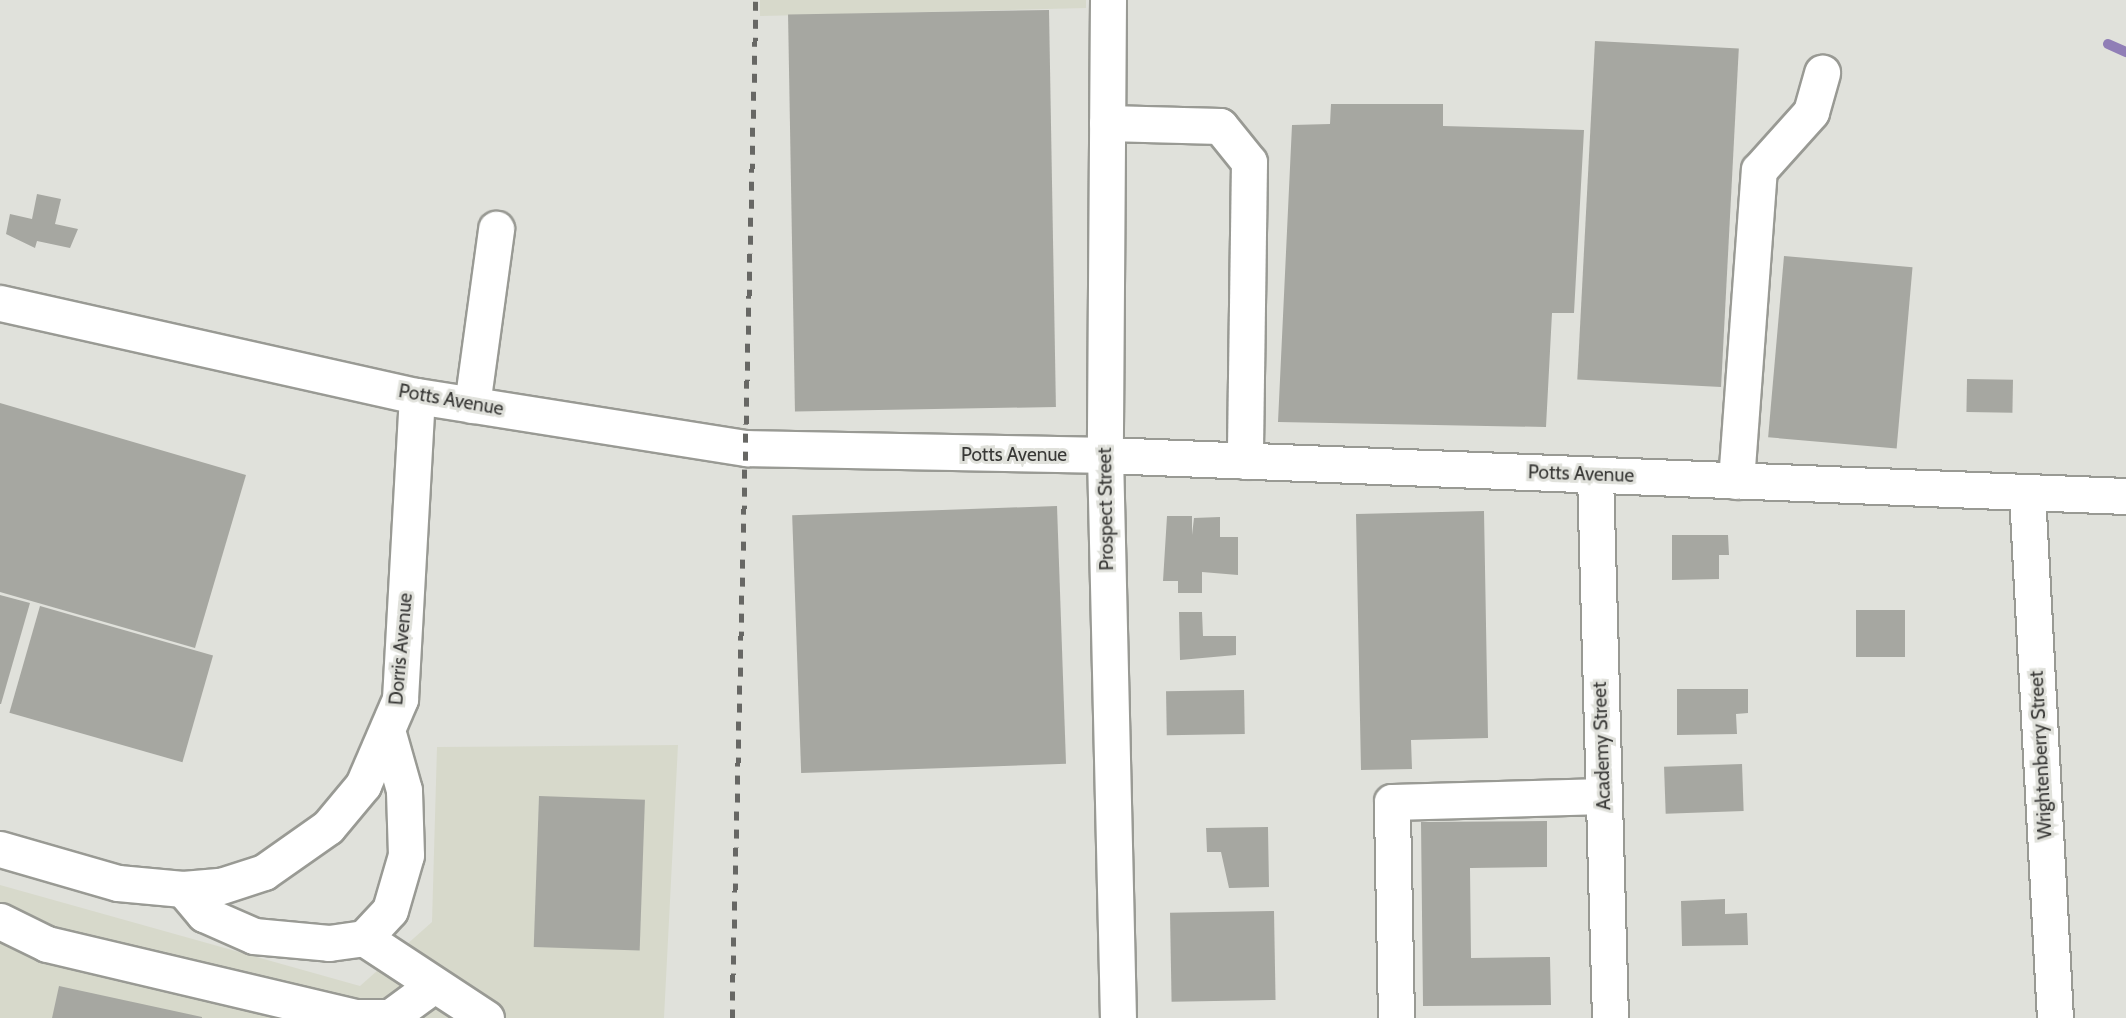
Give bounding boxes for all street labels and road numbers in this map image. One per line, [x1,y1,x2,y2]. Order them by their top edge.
street label: Potts Avenue [397,380,505,420]
street label: Potts Avenue [961,444,1067,466]
street label: Prospect Street [1094,447,1118,571]
street label: Potts Avenue [1528,461,1634,487]
street label: Dorris Avenue [385,592,417,706]
street label: Wrightenberry Street [2025,670,2057,840]
street label: Academy Street [1588,681,1616,811]

